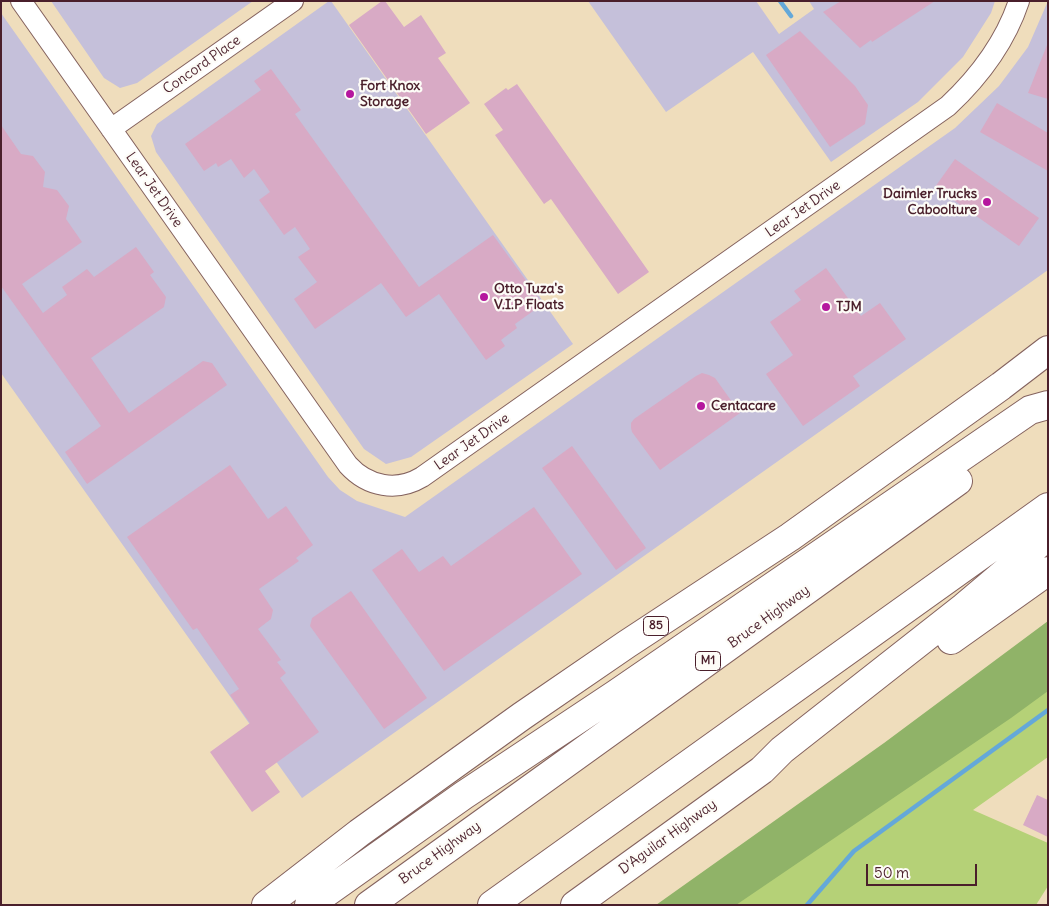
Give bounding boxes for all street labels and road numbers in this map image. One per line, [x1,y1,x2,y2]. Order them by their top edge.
street label: Concord Place [160,32,244,98]
street label: Lear Jet Drive [122,149,186,231]
street label: Lear Jet Drive [762,177,844,241]
street label: Lear Jet Drive [431,410,513,474]
street label: Bruce Highway [725,582,813,652]
road number: 85 [644,616,668,636]
road number: M1 [696,651,720,670]
street label: D'Aguilar Highway [616,796,720,878]
street label: Bruce Highway [396,818,484,888]

